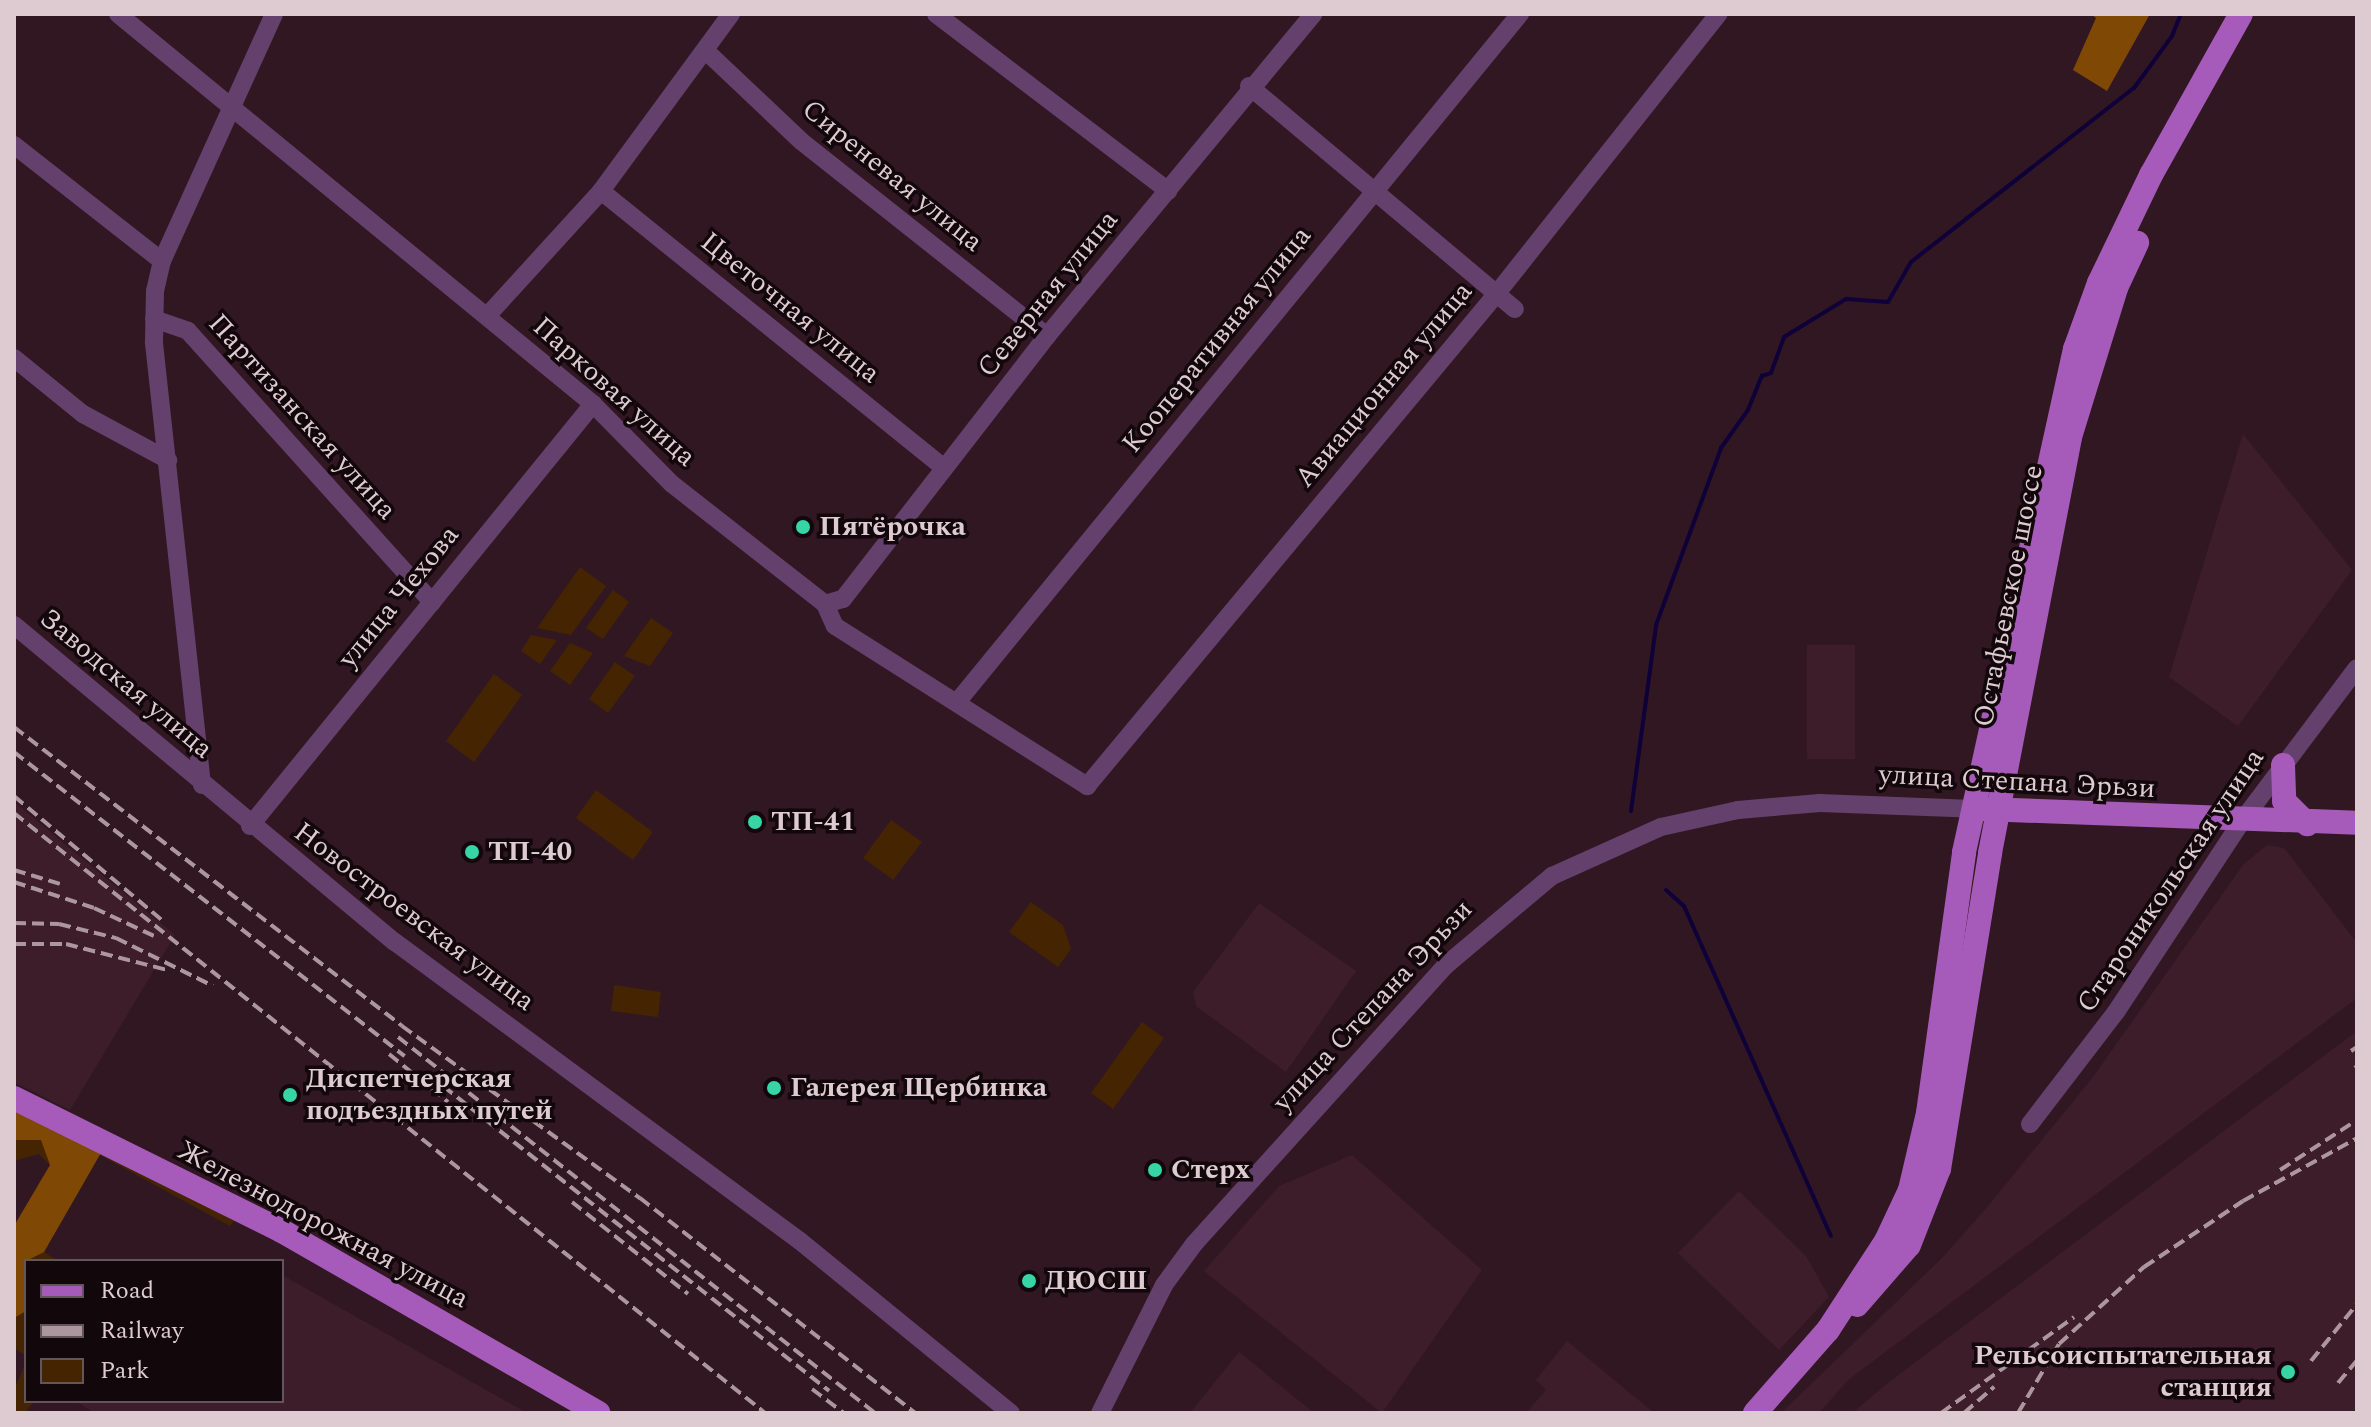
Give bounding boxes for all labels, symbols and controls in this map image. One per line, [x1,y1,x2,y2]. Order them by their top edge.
street label: Сиреневая улица [795,93,989,259]
street label: Северная улица [970,204,1126,384]
street label: Кооперативная улица [1115,220,1319,460]
street label: Цветочная улица [693,225,887,391]
street label: Авиационная улица [1288,275,1480,495]
street label: Партизанская улица [201,307,403,527]
street label: Парковая улица [526,310,702,474]
street label: Остафьевское шоссе [1967,462,2051,730]
place label: Пятёрочка [819,510,966,544]
marker: Пятёрочка [794,518,812,536]
street label: улица Чехова [331,519,467,675]
street label: Заводская улица [33,602,219,766]
street label: Староникольская улица [2070,743,2272,1019]
street label: улица Степана Эрьзи [1878,758,2156,806]
place label: ТП-41 [771,805,855,839]
marker: ТП-41 [746,813,764,831]
street label: Новостроевская улица [287,815,541,1019]
place label: ТП-40 [488,835,572,869]
marker: ТП-40 [463,843,481,861]
street label: улица Степана Эрьзи [1266,893,1480,1119]
place label: Диспетчерская подъездных путей [306,1062,553,1128]
place label: Галерея Щербинка [790,1071,1047,1105]
marker: Галерея Щербинка [765,1079,783,1097]
marker: Диспетчерская подъездных путей [281,1086,299,1104]
street label: Железнодорожная улица [172,1134,474,1316]
place label: Стерх [1171,1153,1250,1187]
marker: Стерх [1146,1161,1164,1179]
legend [24,1259,284,1403]
place label: ДЮСШ [1045,1264,1148,1298]
marker: ДЮСШ [1020,1272,1038,1290]
text: Road [100,1273,154,1309]
text: Railway [100,1313,184,1349]
place label: Рельсоиспытательная станция [1974,1339,2272,1405]
text: Park [100,1353,150,1389]
marker: Рельсоиспытательная станция [2279,1363,2297,1381]

